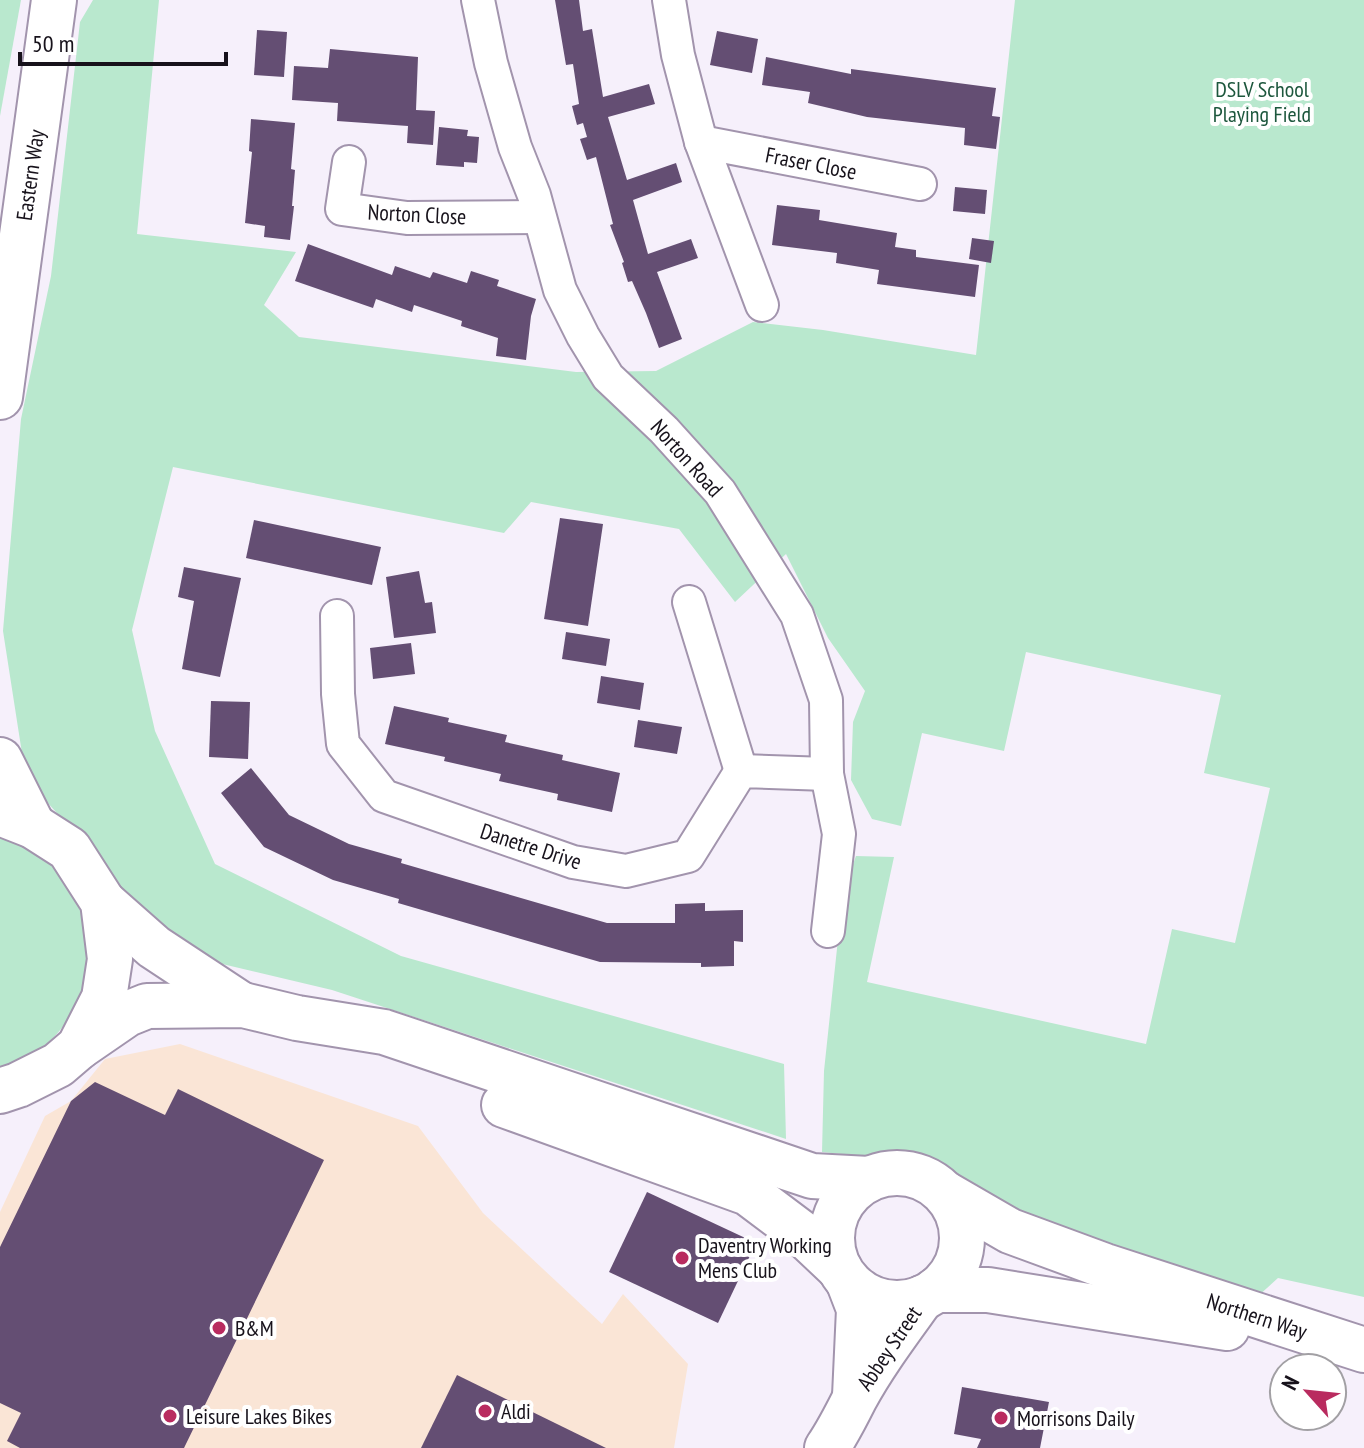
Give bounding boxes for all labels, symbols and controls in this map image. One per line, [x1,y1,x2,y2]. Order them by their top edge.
scale bar [20,16,226,66]
text: 50 m [32,28,74,59]
park label: DSLV School Playing Field [1213,75,1311,128]
street label: Eastern Way [10,127,50,222]
street label: Fraser Close [763,140,859,186]
street label: Norton Close [367,197,467,231]
street label: Norton Road [645,413,729,503]
street label: Danetre Drive [477,816,585,876]
place label: Daventry Working Mens Club [698,1231,832,1284]
marker: Daventry Working Mens Club [673,1249,691,1267]
street label: Northern Way [1203,1287,1311,1346]
street label: Abbey Street [851,1300,927,1396]
place label: B&M [235,1314,274,1342]
marker: B&M [210,1319,228,1337]
north arrow [1268,1352,1348,1432]
text: N [1275,1371,1305,1395]
place label: Aldi [501,1397,531,1425]
place label: Leisure Lakes Bikes [186,1402,332,1430]
marker: Aldi [476,1402,494,1420]
place label: Morrisons Daily [1017,1404,1135,1432]
marker: Leisure Lakes Bikes [161,1407,179,1425]
marker: Morrisons Daily [992,1409,1010,1427]

